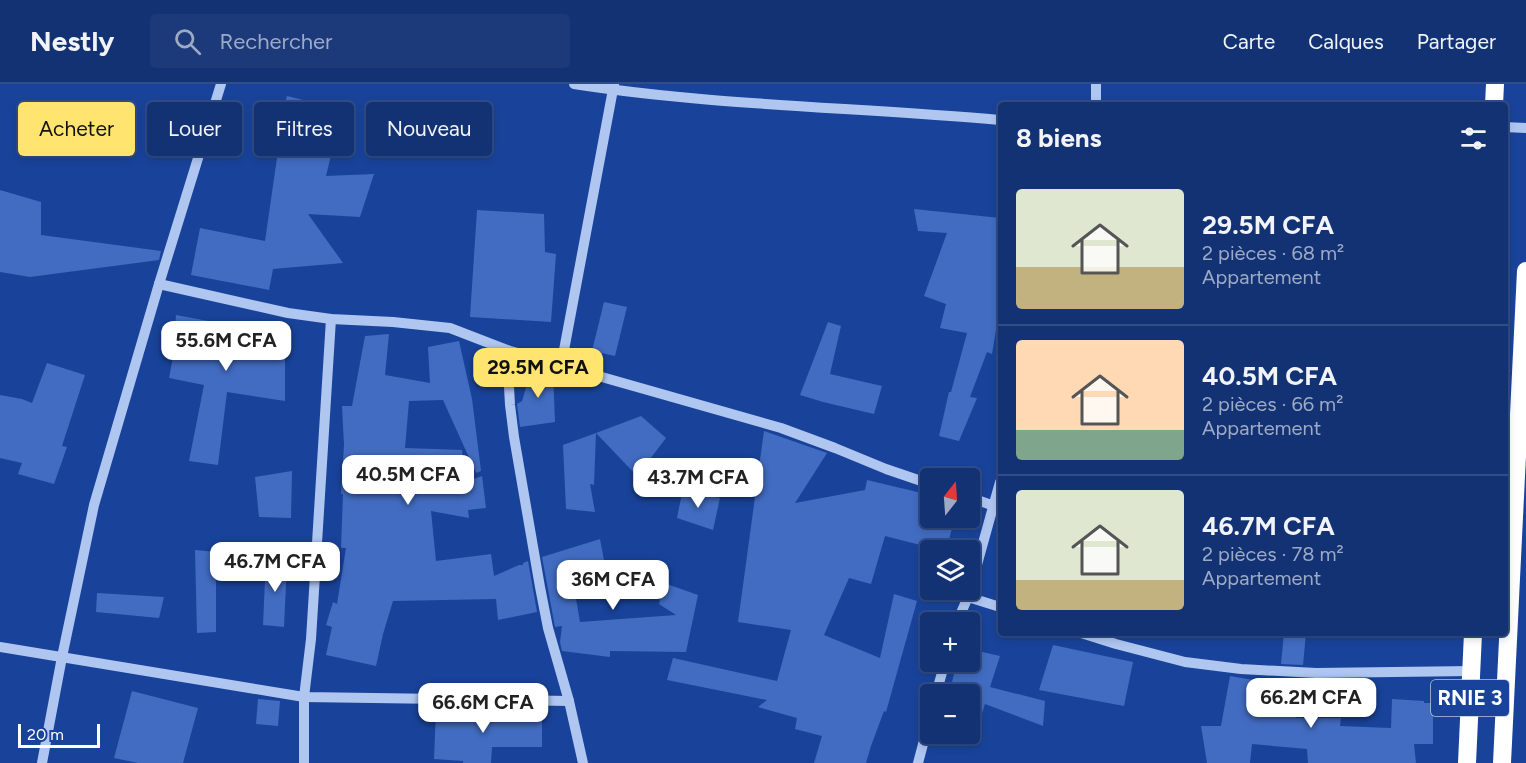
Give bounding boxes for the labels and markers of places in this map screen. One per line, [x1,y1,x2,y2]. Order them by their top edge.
pin: 55.6M CFA [157,321,295,372]
pin: 29.5M CFA [469,348,607,399]
pin: 40.5M CFA [339,455,477,506]
pin: 43.7M CFA [629,458,767,509]
pin: 46.7M CFA [206,542,344,593]
pin: 36M CFA [558,560,668,611]
pin: 66.2M CFA [1242,678,1380,729]
pin: 66.6M CFA [414,683,552,734]

